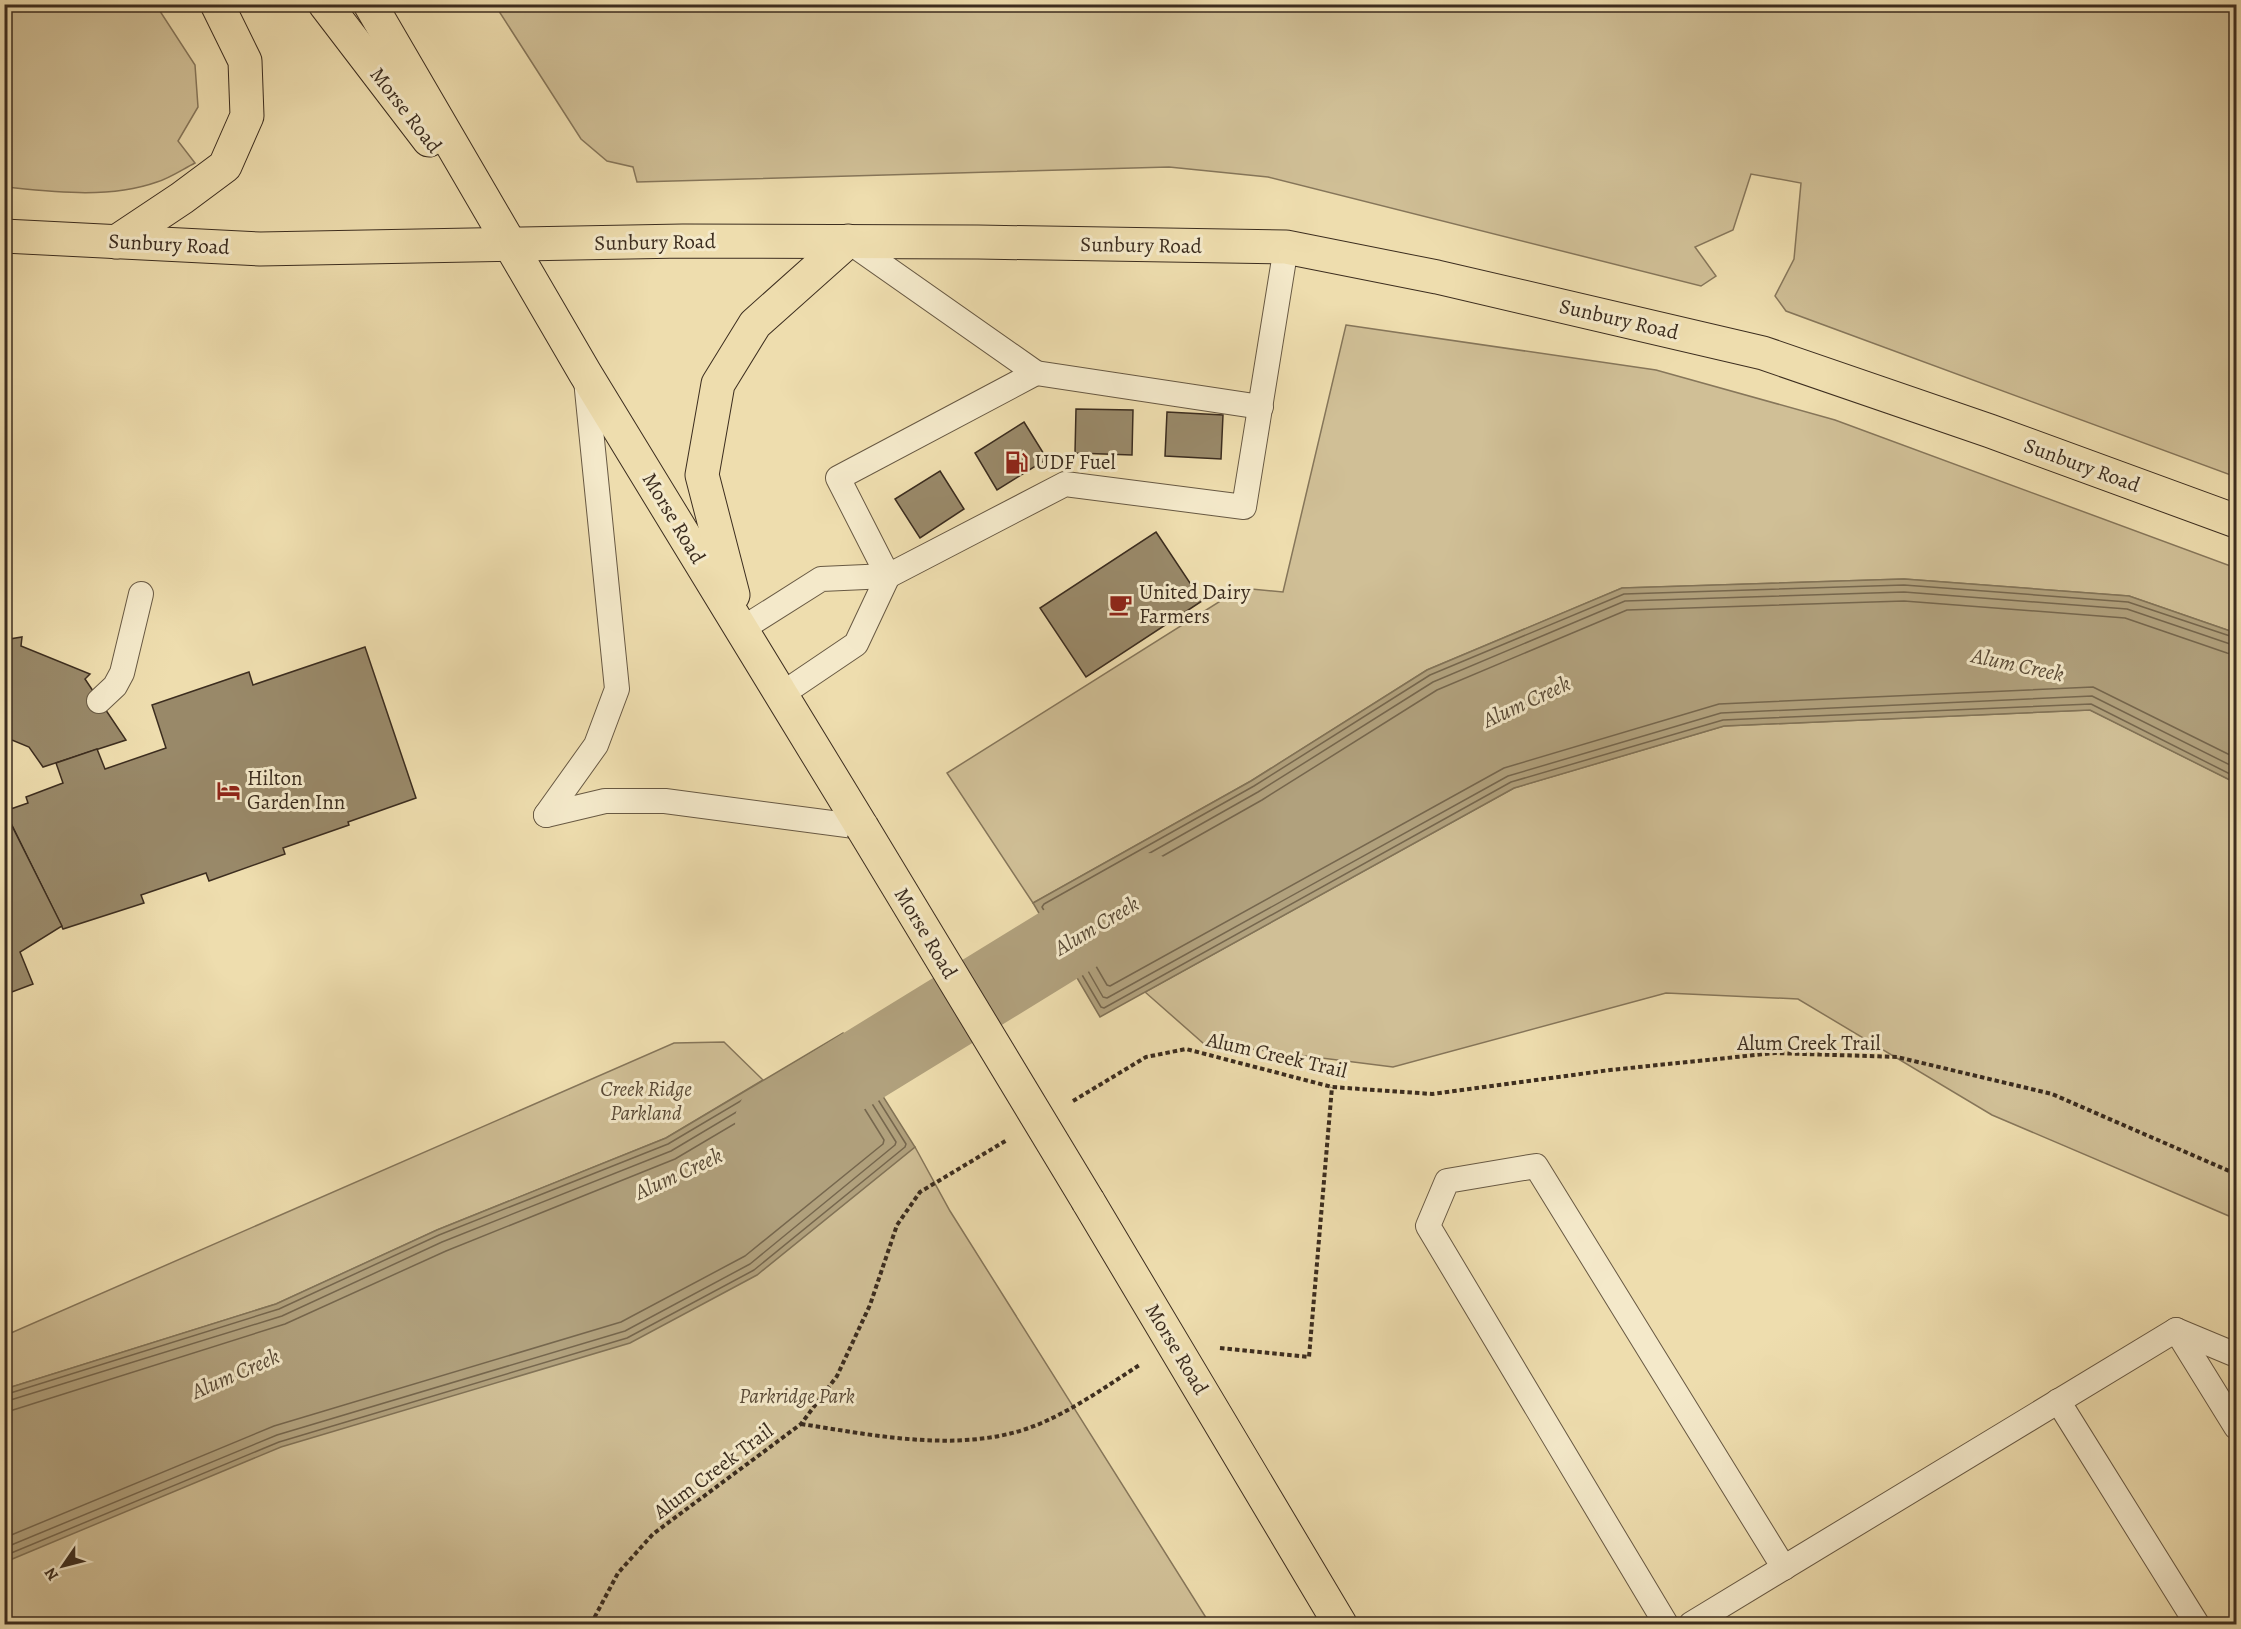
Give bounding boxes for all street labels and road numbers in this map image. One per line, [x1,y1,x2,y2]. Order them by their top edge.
street label: Morse Road [364,61,449,159]
street label: Sunbury Road [108,227,231,261]
street label: Sunbury Road [594,227,717,257]
street label: Sunbury Road [1080,230,1203,260]
street label: Sunbury Road [1557,292,1682,346]
street label: Sunbury Road [2020,431,2145,499]
street label: Morse Road [636,467,713,569]
street label: Morse Road [888,882,965,984]
street label: Alum Creek Trail [1203,1025,1350,1085]
street label: Alum Creek Trail [1736,1029,1881,1057]
street label: Morse Road [1139,1298,1216,1400]
street label: Alum Creek Trail [646,1417,779,1526]

